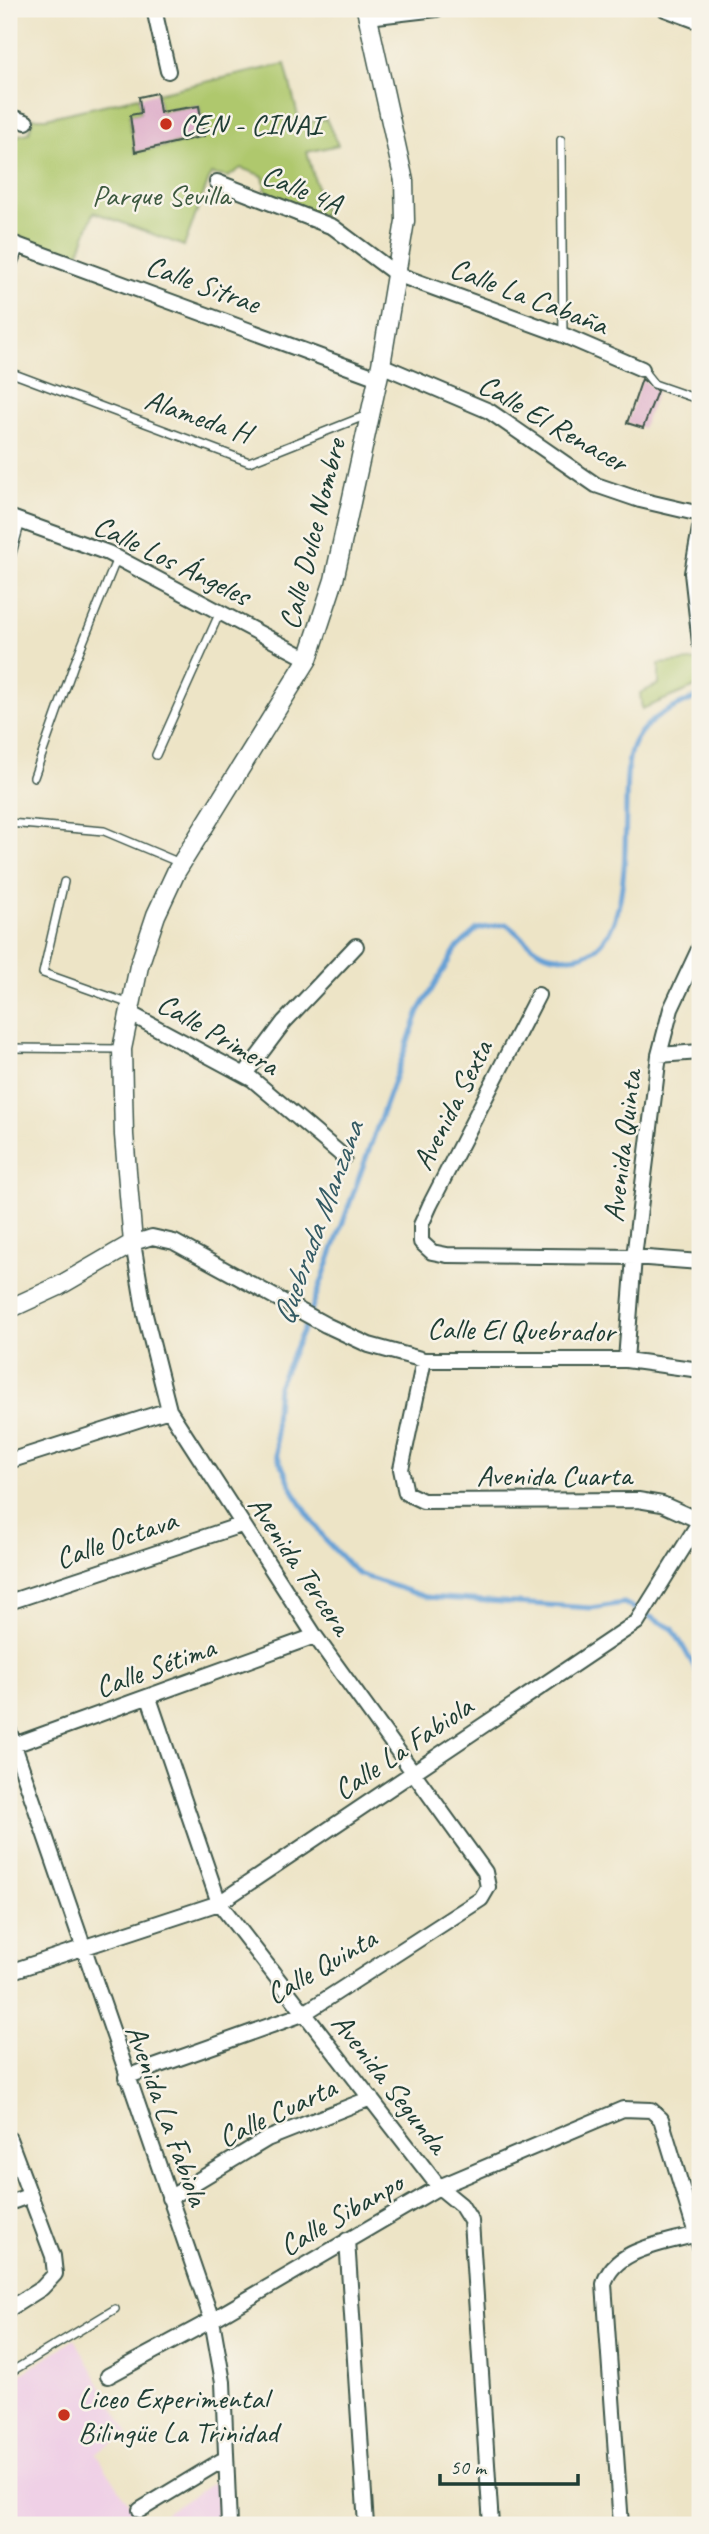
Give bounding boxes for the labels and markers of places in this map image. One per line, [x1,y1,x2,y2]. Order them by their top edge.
place label: CEN - CINAI [180,105,327,143]
marker: CEN - CINAI [158,116,174,132]
place label: Liceo Experimental Bilingüe La Trinidad [78,2379,282,2451]
marker: Liceo Experimental Bilingüe La Trinidad [56,2407,72,2423]

